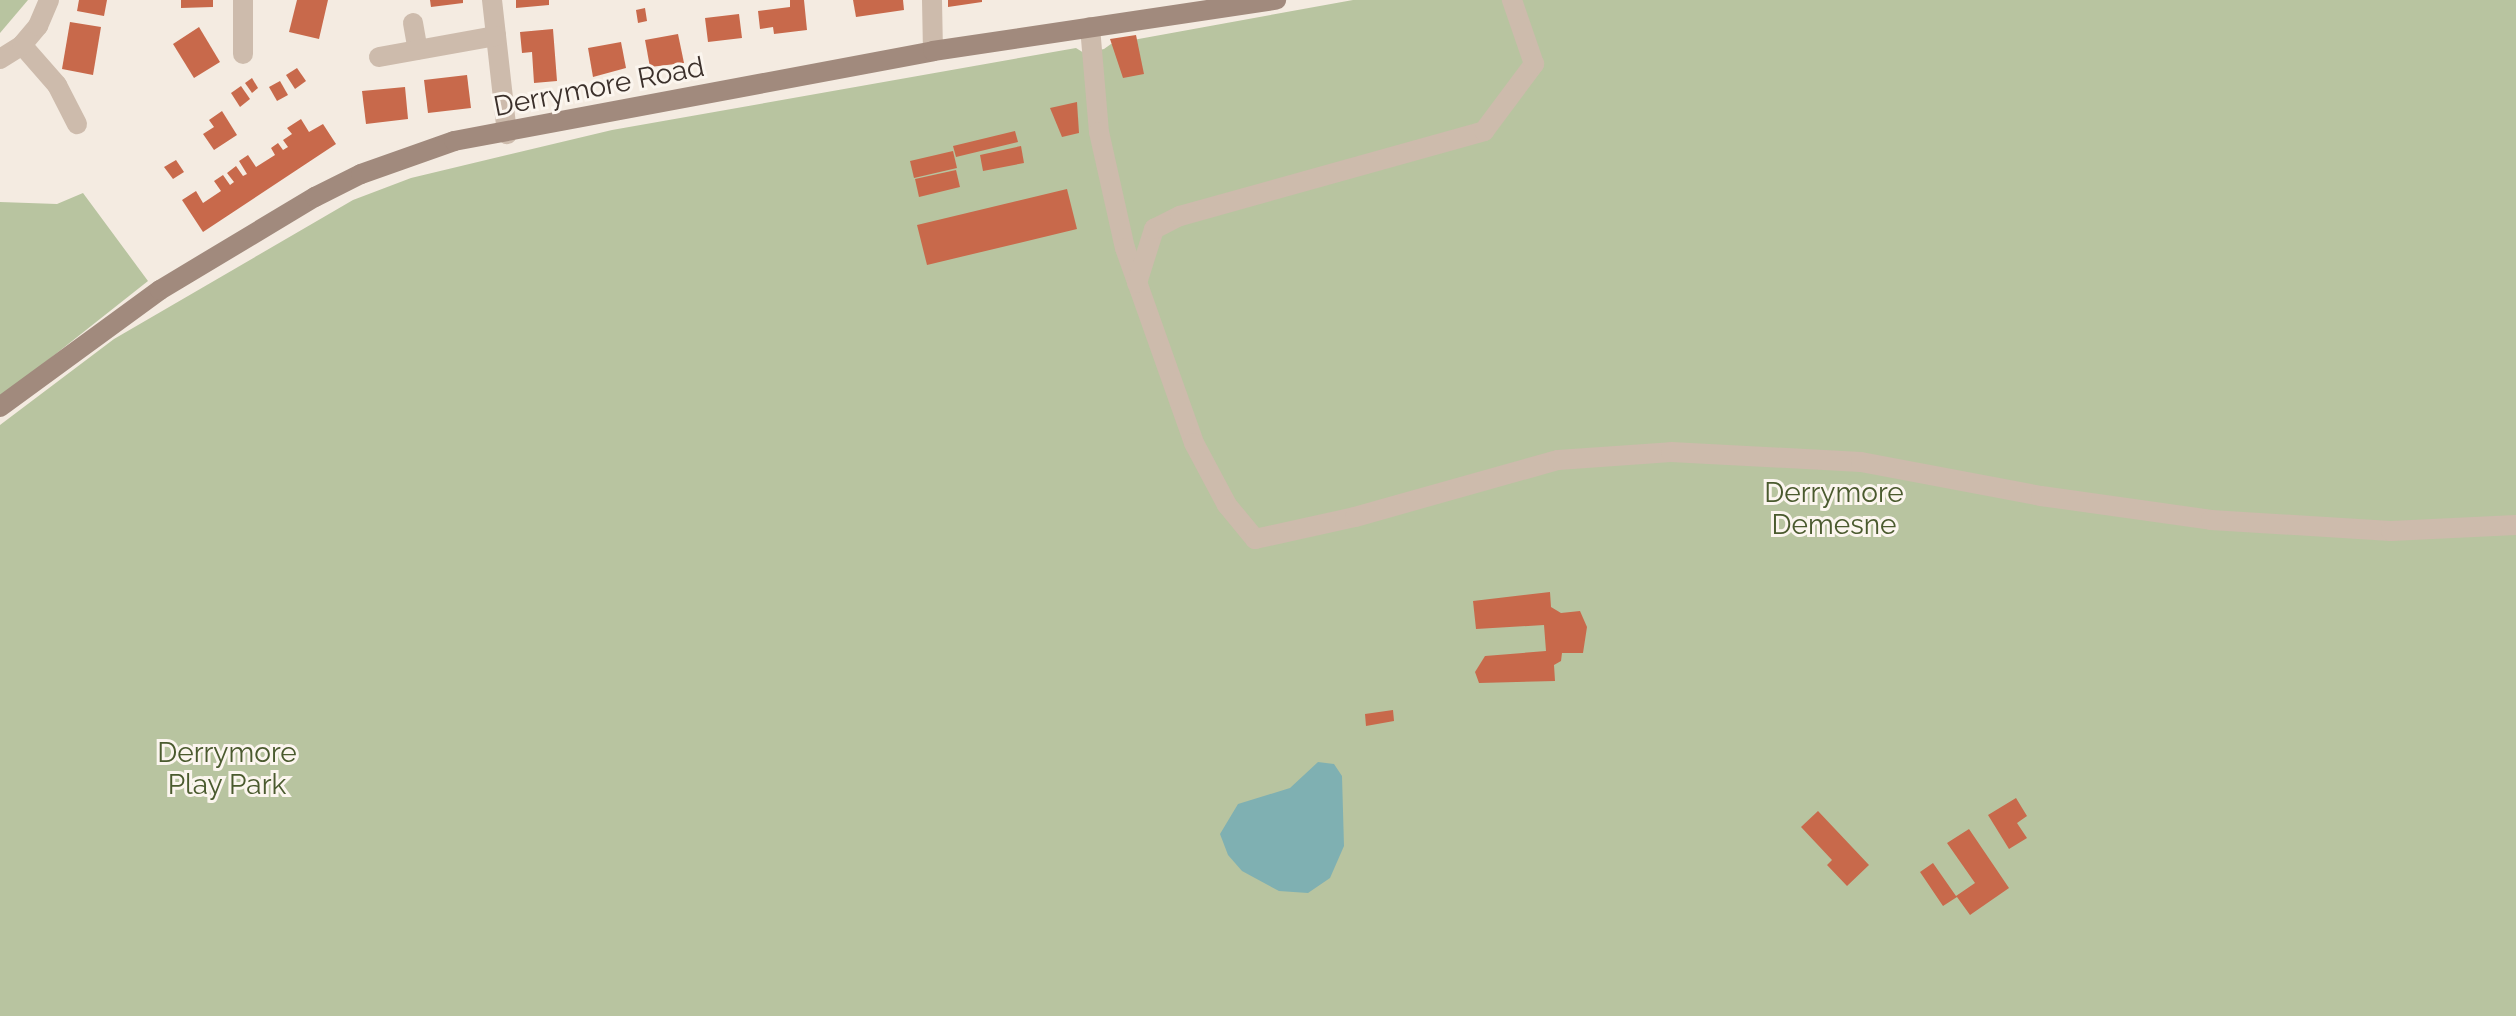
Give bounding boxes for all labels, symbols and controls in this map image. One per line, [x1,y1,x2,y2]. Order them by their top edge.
street label: Derrymore Road [491,50,707,124]
park label: Derrymore Demesne [1764,476,1904,542]
park label: Derrymore Play Park [157,736,297,802]

